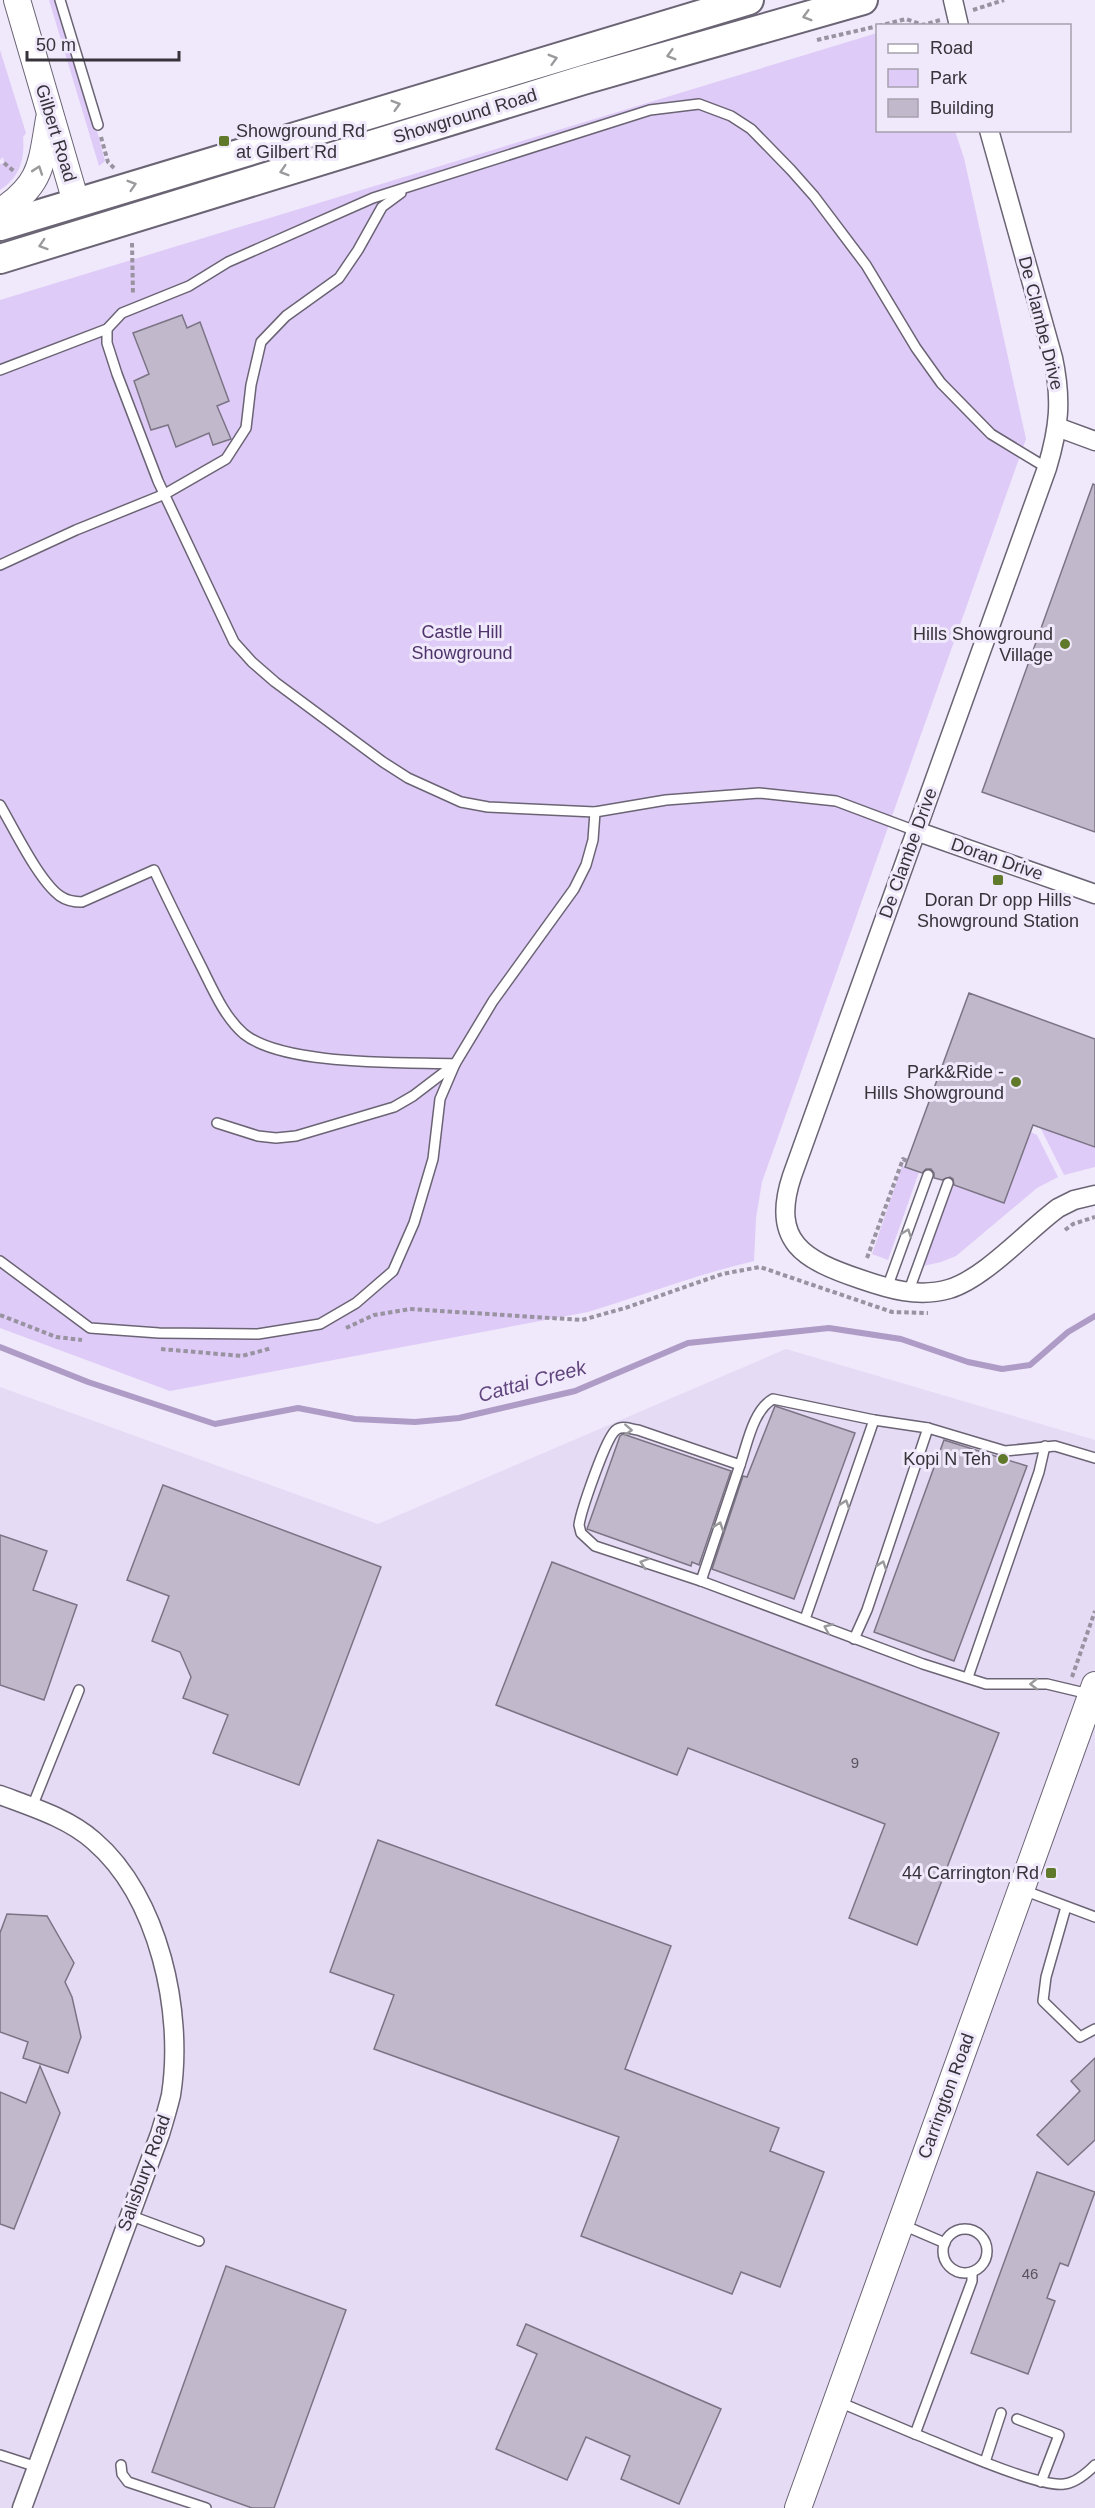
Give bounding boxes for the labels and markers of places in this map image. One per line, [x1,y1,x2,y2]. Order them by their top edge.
place label: Showground Rd at Gilbert Rd [236,121,365,162]
marker: Showground Rd at Gilbert Rd [217,134,231,148]
place label: Hills Showground Village [913,624,1053,665]
marker: Hills Showground Village [1058,637,1072,651]
marker: Doran Dr opp Hills Showground Station [991,873,1005,887]
place label: Doran Dr opp Hills Showground Station [917,890,1079,931]
place label: Park&Ride - Hills Showground [864,1062,1004,1103]
marker: Park&Ride - Hills Showground [1009,1075,1023,1089]
place label: Kopi N Teh [903,1449,991,1469]
marker: Kopi N Teh [996,1452,1010,1466]
place label: 44 Carrington Rd [902,1863,1039,1883]
marker: 44 Carrington Rd [1044,1866,1058,1880]

